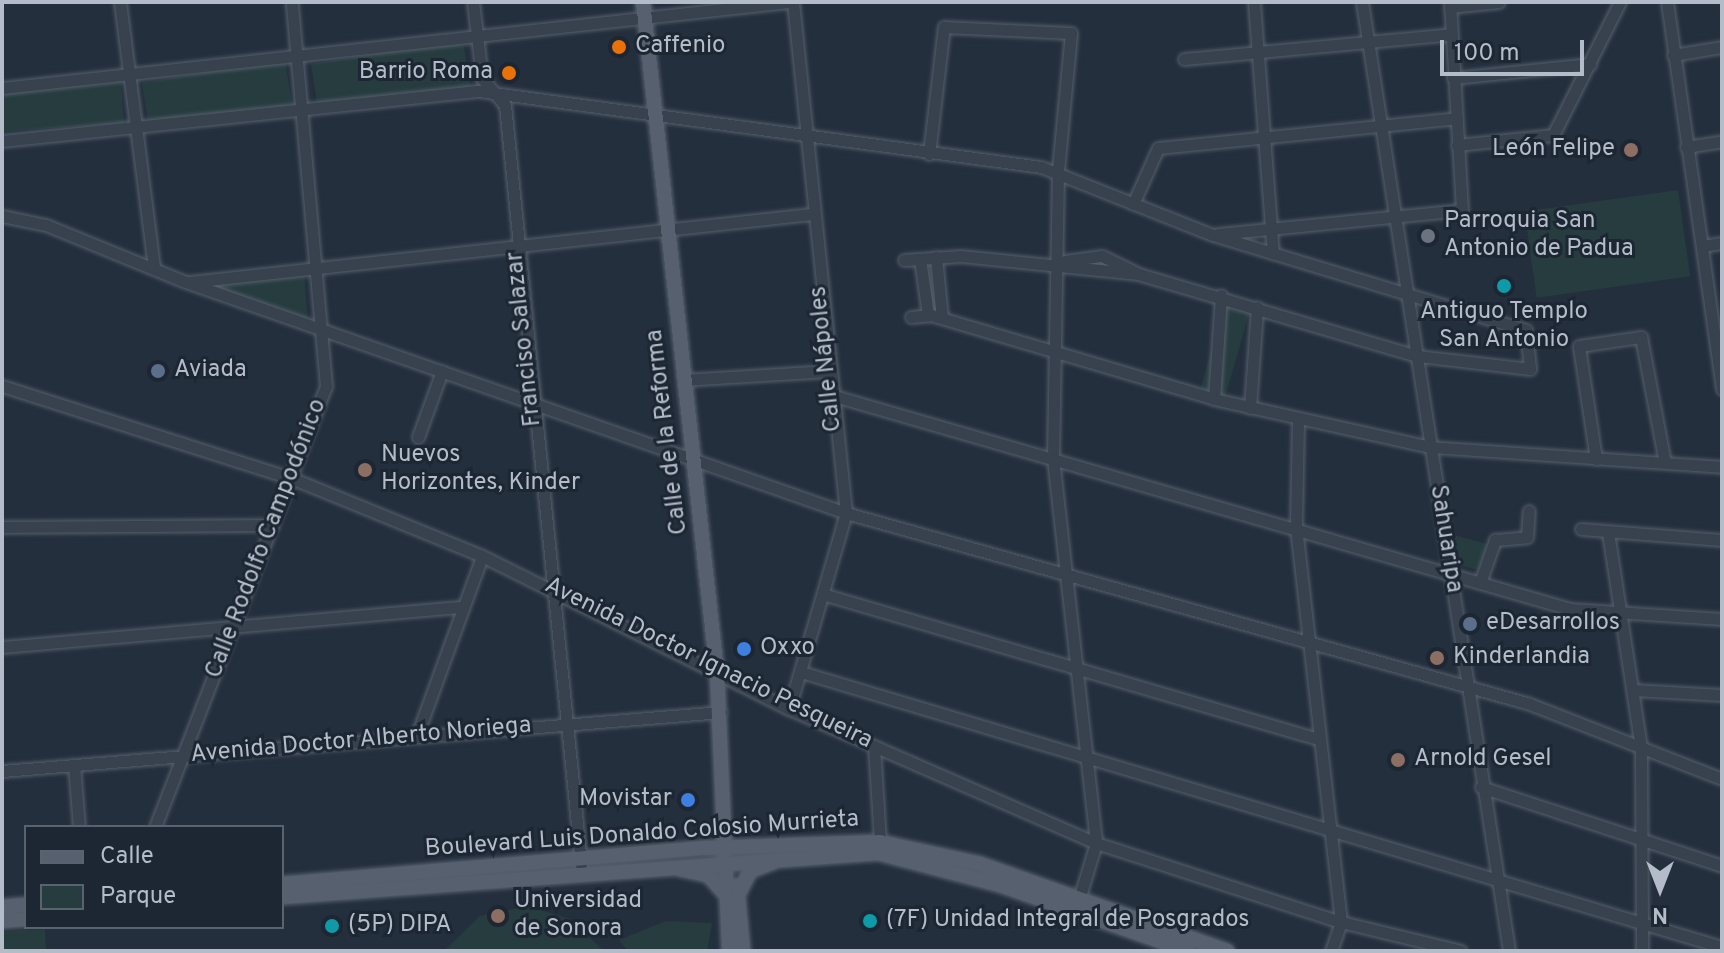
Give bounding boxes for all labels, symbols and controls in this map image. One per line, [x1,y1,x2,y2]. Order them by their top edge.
scale bar [1444,24,1588,74]
place label: Caffenio [635,33,725,61]
marker: Caffenio [610,38,628,56]
text: 100 m [1454,39,1520,69]
place label: Barrio Roma [359,59,493,87]
marker: Barrio Roma [500,64,518,82]
place label: León Felipe [1492,136,1615,164]
marker: León Felipe [1622,141,1640,159]
place label: Parroquia San Antonio de Padua [1444,208,1634,264]
marker: Parroquia San Antonio de Padua [1419,227,1437,245]
street label: Franciso Salazar [501,250,549,428]
marker: Antiguo Templo San Antonio [1495,277,1513,295]
street label: Calle Nápoles [805,285,849,433]
place label: Antiguo Templo San Antonio [1420,299,1588,355]
street label: Calle de la Reforma [641,328,695,536]
place label: Aviada [174,357,247,385]
marker: Aviada [149,362,167,380]
street label: Calle Rodolfo Campodónico [200,395,334,683]
place label: Nuevos Horizontes, Kinder [381,442,580,498]
marker: Nuevos Horizontes, Kinder [356,461,374,479]
street label: Sahuaripa [1422,483,1468,595]
street label: Avenida Doctor Ignacio Pesqueira [539,572,877,756]
place label: eDesarrollos [1486,610,1620,638]
marker: eDesarrollos [1461,615,1479,633]
place label: Oxxo [760,635,815,663]
marker: Oxxo [735,640,753,658]
place label: Kinderlandia [1453,644,1590,672]
marker: Kinderlandia [1428,649,1446,667]
street label: Avenida Doctor Alberto Noriega [189,712,533,770]
place label: Arnold Gesel [1414,746,1552,774]
marker: Arnold Gesel [1389,751,1407,769]
place label: Movistar [579,786,672,814]
marker: Movistar [679,791,697,809]
street label: Boulevard Luis Donaldo Colosio Murrieta [424,805,860,865]
legend [24,825,284,929]
text: Calle [100,842,154,872]
north arrow [1620,849,1700,929]
text: Parque [100,882,176,912]
place label: Universidad de Sonora [514,888,642,944]
text: N [1652,900,1668,927]
marker: Universidad de Sonora [489,907,507,925]
place label: (7F) Unidad Integral de Posgrados [886,907,1250,935]
place label: (5P) DIPA [348,912,452,940]
marker: (7F) Unidad Integral de Posgrados [861,912,879,930]
marker: (5P) DIPA [323,917,341,935]

